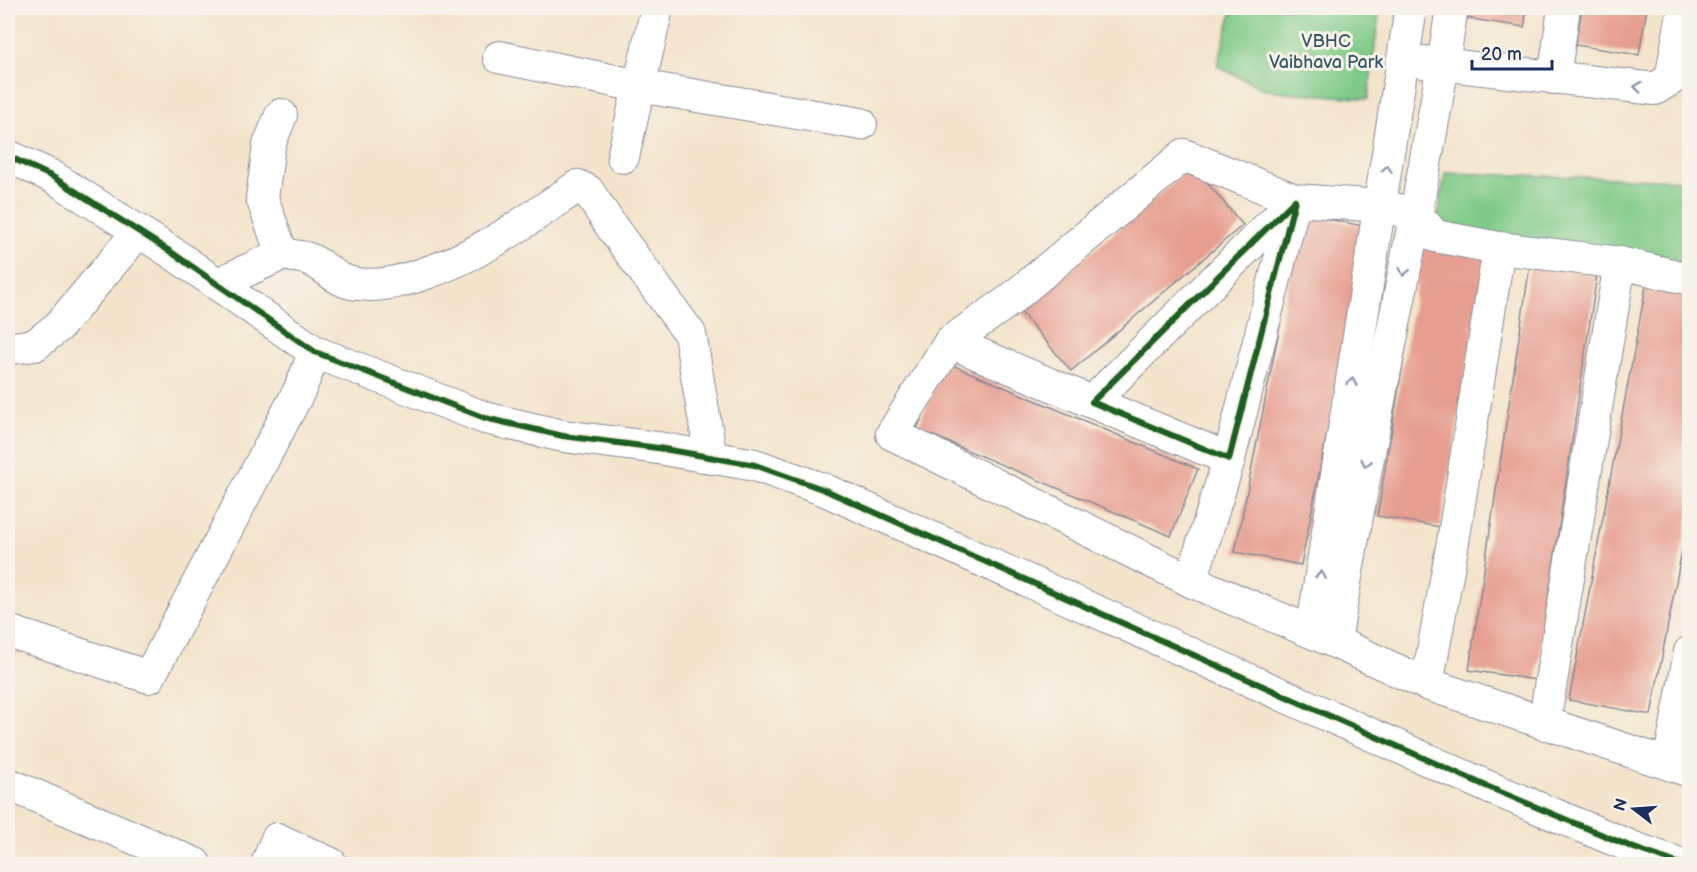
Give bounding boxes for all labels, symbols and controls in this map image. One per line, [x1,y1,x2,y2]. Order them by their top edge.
park label: VBHC Vaibhava Park [1269,31,1383,73]
scale bar [1472,33,1552,71]
text: 20 m [1481,44,1522,65]
one-way arrow [1633,82,1642,94]
one-way arrow [1380,164,1392,174]
one-way arrow [1398,266,1411,276]
one-way arrow [1346,378,1358,387]
one-way arrow [1360,458,1373,468]
one-way arrow [1315,570,1327,579]
north arrow [1604,779,1664,839]
text: N [1610,797,1632,814]

